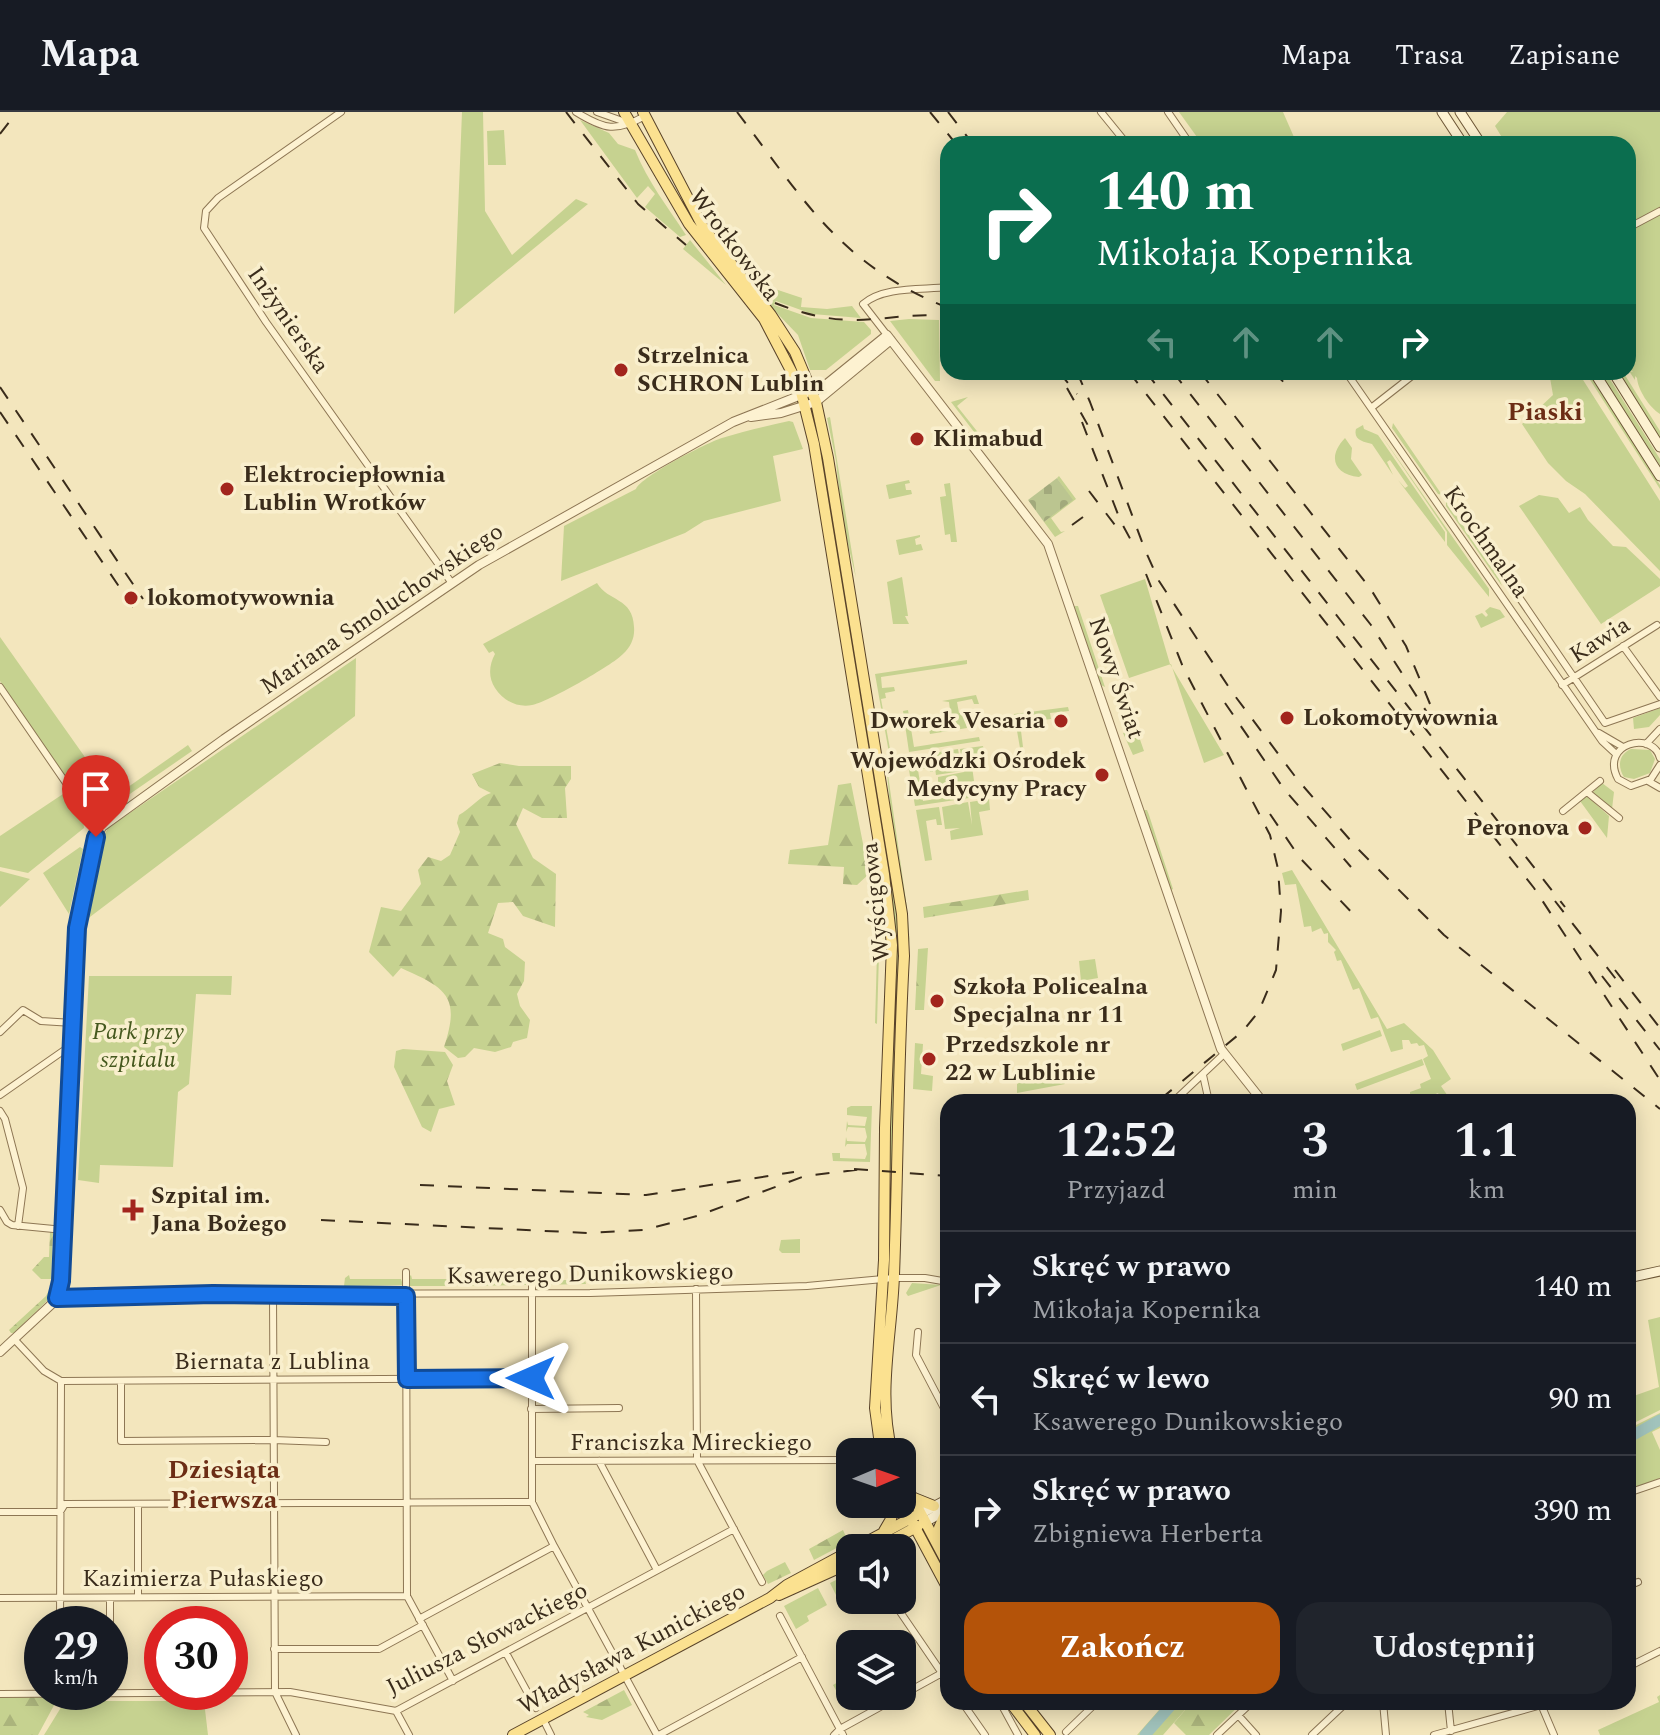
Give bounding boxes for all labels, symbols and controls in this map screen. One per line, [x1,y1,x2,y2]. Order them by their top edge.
text: Mapa [40,26,139,84]
text: Mapa [1281,34,1351,77]
text: Trasa [1395,34,1464,77]
text: Zapisane [1508,34,1620,77]
text: 140 m [1096,150,1255,235]
icon: right [964,168,1068,272]
street label: Wrotkowska [679,181,789,309]
text: Mikołaja Kopernika [1096,227,1413,282]
street label: Inżynierska [238,259,338,381]
icon: left [1140,320,1184,364]
icon: ahead [1224,320,1268,364]
icon: ahead [1308,320,1352,364]
icon: right [1392,320,1436,364]
place label: Strzelnica SCHRON Lublin [637,338,824,402]
marker: Strzelnica SCHRON Lublin [612,361,630,379]
district label: Piaski [1507,392,1583,432]
place label: Klimabud [933,421,1043,457]
marker: Klimabud [908,430,926,448]
place label: Elektrociepłownia Lublin Wrotków [243,457,446,521]
street label: Krochmalna [1434,478,1538,606]
marker: Elektrociepłownia Lublin Wrotków [218,480,236,498]
street label: Mariana Smoluchowskiego [253,514,511,704]
place label: lokomotywownia [147,580,335,616]
marker: lokomotywownia [122,589,140,607]
street label: Kawia [1563,607,1638,673]
street label: Nowy Świat [1078,612,1154,744]
place label: Lokomotywownia [1303,700,1499,736]
place label: Dworek Vesaria [870,703,1046,739]
marker: Lokomotywownia [1278,709,1296,727]
marker: Dworek Vesaria [1052,712,1070,730]
place label: Wojewódzki Ośrodek Medycyny Pracy [850,743,1088,807]
pin [62,755,130,837]
marker: Wojewódzki Ośrodek Medycyny Pracy [1093,766,1111,784]
icon: arrive [74,767,118,811]
place label: Peronova [1466,810,1570,846]
marker: Peronova [1576,819,1594,837]
street label: Wyścigowa [852,840,900,964]
place label: Szkoła Policealna Specjalna nr 11 [953,969,1148,1033]
marker: Szkoła Policealna Specjalna nr 11 [928,992,946,1010]
park label: Park przy szpitalu [92,1014,184,1078]
place label: Przedszkole nr 22 w Lublinie [945,1027,1111,1091]
marker: Przedszkole nr 22 w Lublinie [920,1050,938,1068]
text: 12:52 [1056,1105,1176,1178]
text: 3 [1301,1105,1328,1178]
text: 1.1 [1453,1105,1520,1178]
text: Przyjazd [1067,1170,1166,1210]
text: min [1292,1170,1338,1210]
text: km [1468,1170,1505,1210]
place label: Szpital im. Jana Bożego [151,1178,287,1242]
marker: Szpital im. Jana Bożego [122,1199,144,1221]
text: Skręć w prawo [1032,1244,1231,1290]
street label: Ksawerego Dunikowskiego [446,1253,734,1295]
text: 140 m [1534,1264,1612,1310]
icon: right [964,1265,1008,1309]
text: Mikołaja Kopernika [1032,1290,1261,1330]
position arrow [489,1336,573,1420]
street label: Biernata z Lublina [174,1344,370,1380]
text: Skręć w lewo [1032,1356,1210,1402]
text: 90 m [1549,1376,1612,1422]
icon: left [964,1377,1008,1421]
text: Ksawerego Dunikowskiego [1032,1402,1343,1442]
street label: Franciszka Mireckiego [570,1425,812,1461]
north arrow [836,1438,916,1518]
map controls [836,1438,916,1710]
district label: Dziesiąta Pierwsza [168,1450,281,1520]
text: Skręć w prawo [1032,1468,1231,1514]
text: 390 m [1534,1488,1612,1534]
icon: right [964,1489,1008,1533]
text: Zbigniewa Herberta [1032,1514,1263,1554]
button: sound [836,1534,916,1614]
street label: Kazimierza Pułaskiego [82,1561,324,1597]
street label: Juliusza Słowackiego [380,1573,594,1705]
street label: Władysława Kunickiego [512,1574,752,1724]
button: Zakończ [964,1602,1280,1694]
button: Udostępnij [1296,1602,1612,1694]
speed limit sign: 30 [144,1606,248,1710]
text: 29 [54,1617,98,1678]
button: layers [836,1630,916,1710]
text: km/h [54,1663,99,1693]

